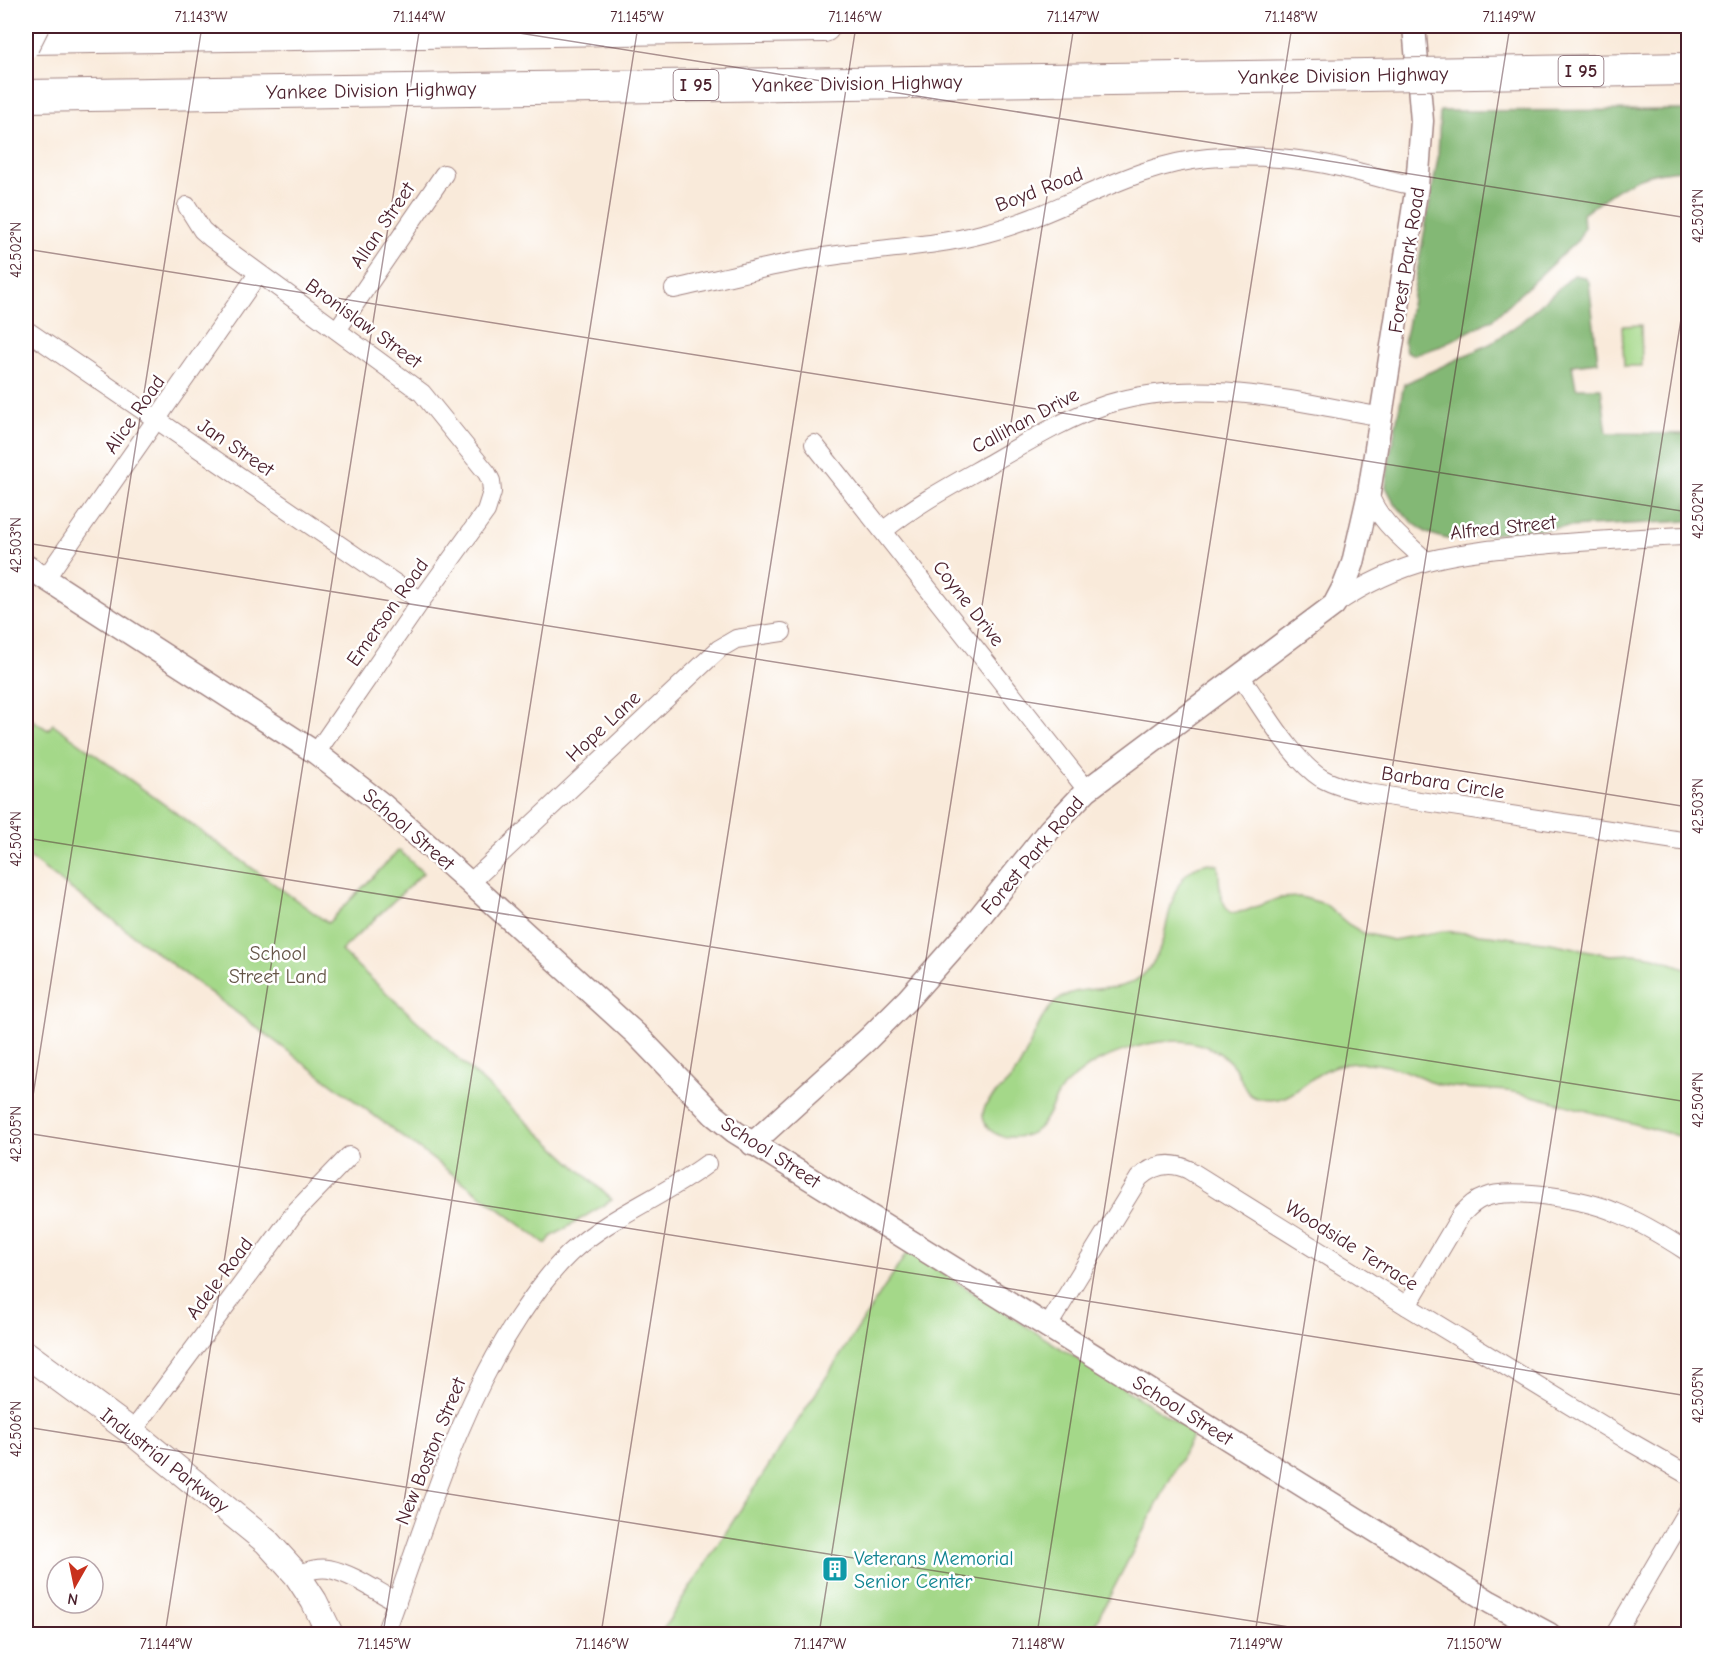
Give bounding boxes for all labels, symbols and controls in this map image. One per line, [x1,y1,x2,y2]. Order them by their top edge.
text: 71.143°W [175,8,227,26]
text: 71.144°W [393,8,445,26]
text: 71.145°W [610,8,664,26]
text: 71.146°W [828,8,882,26]
text: 71.147°W [1047,8,1099,26]
text: 71.148°W [1265,8,1317,26]
text: 71.149°W [1482,8,1536,26]
road number: I 95 [1558,56,1604,86]
street label: Yankee Division Highway [1238,62,1448,89]
road number: I 95 [674,70,718,100]
street label: Yankee Division Highway [752,70,962,97]
street label: Yankee Division Highway [266,77,476,104]
street label: Boyd Road [992,162,1086,217]
street label: Allan Street [345,177,420,273]
street label: Forest Park Road [1384,185,1429,335]
text: 42.501°N [1689,189,1707,243]
text: 42.502°N [7,222,25,278]
street label: Bronislaw Street [301,274,427,374]
street label: Alice Road [99,371,170,458]
street label: Callihan Drive [968,383,1083,458]
street label: Jan Street [193,413,279,482]
text: 42.502°N [1689,483,1707,539]
street label: Alfred Street [1449,510,1558,545]
text: 42.503°N [7,517,25,573]
street label: Emerson Road [342,554,433,671]
street label: Coyne Drive [928,556,1009,651]
street label: Hope Lane [561,686,645,767]
street label: Barbara Circle [1380,761,1506,804]
text: 42.503°N [1689,778,1707,834]
street label: School Street [358,783,460,876]
street label: Forest Park Road [976,791,1089,919]
text: 42.504°N [7,811,25,867]
park label: School Street Land [229,942,327,988]
text: 42.504°N [1689,1072,1707,1128]
text: 42.505°N [7,1106,25,1162]
street label: School Street [717,1112,826,1194]
street label: Woodside Terrace [1281,1195,1423,1296]
street label: Adele Road [181,1233,258,1324]
text: 42.505°N [1689,1367,1707,1423]
street label: School Street [1128,1371,1238,1451]
street label: New Boston Street [390,1373,471,1528]
text: 42.506°N [7,1401,25,1457]
street label: Industrial Parkway [96,1403,234,1518]
place label: Veterans Memorial Senior Center [854,1547,1014,1593]
building icon: Veterans Memorial Senior Center [820,1554,850,1584]
north arrow [45,1555,105,1615]
text: N [66,1589,79,1609]
text: 71.144°W [140,1635,192,1653]
text: 71.145°W [357,1635,411,1653]
text: 71.146°W [575,1635,629,1653]
text: 71.147°W [794,1635,846,1653]
text: 71.148°W [1012,1635,1064,1653]
text: 71.149°W [1229,1635,1283,1653]
text: 71.150°W [1446,1635,1502,1653]

